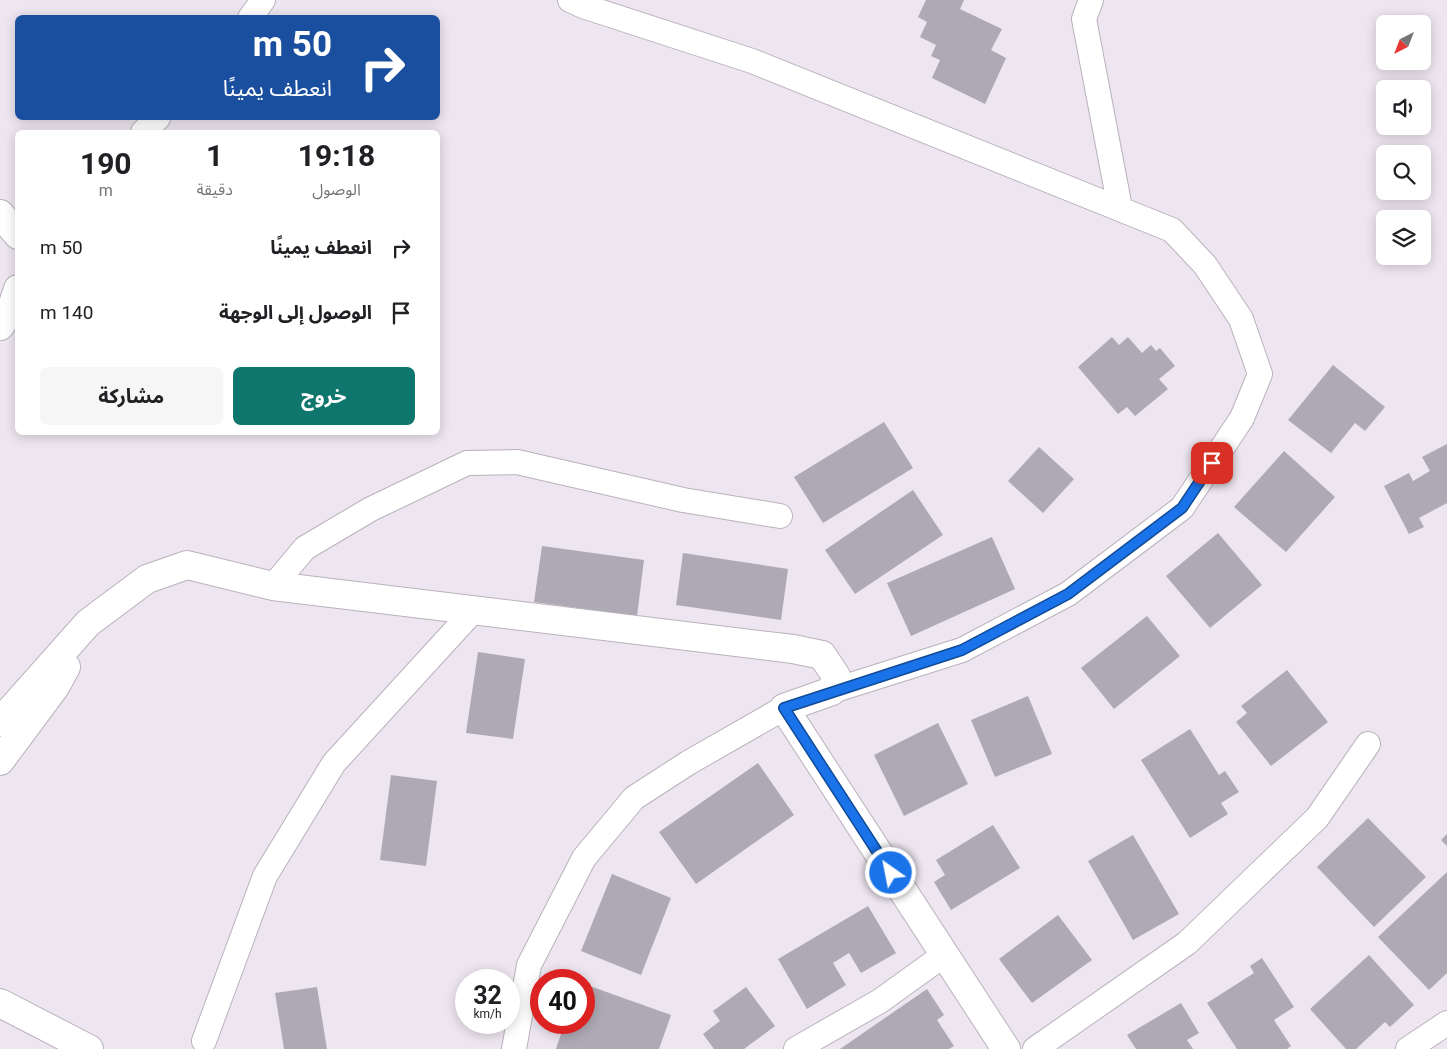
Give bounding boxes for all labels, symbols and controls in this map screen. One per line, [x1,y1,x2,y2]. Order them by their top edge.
north arrow [1376,15,1431,70]
map controls [1376,15,1431,265]
text: 50 m [253,24,332,65]
icon: right [350,35,415,100]
text: انعطف يمينًا [223,76,332,101]
button: sound [1376,80,1431,135]
text: 1 [206,138,223,173]
text: 19:18 [298,138,375,173]
button: search [1376,145,1431,200]
text: 190 [80,146,132,181]
text: دقيقة [196,180,233,199]
text: الوصول [312,180,361,199]
text: m [99,181,113,200]
button: layers [1376,210,1431,265]
icon: right [387,234,415,262]
text: 50 m [40,236,83,259]
text: انعطف يمينًا [270,236,372,259]
icon: arrive [387,299,415,327]
text: 140 m [40,301,93,324]
text: الوصول إلى الوجهة [219,301,372,324]
button: مشاركة [40,367,223,425]
button: خروج [233,367,415,425]
pin [1191,442,1233,484]
icon: arrive [1198,449,1226,477]
position arrow [864,846,916,898]
speed limit sign: 40 [530,969,595,1034]
text: 32 [473,981,502,1010]
text: km/h [473,1007,502,1021]

